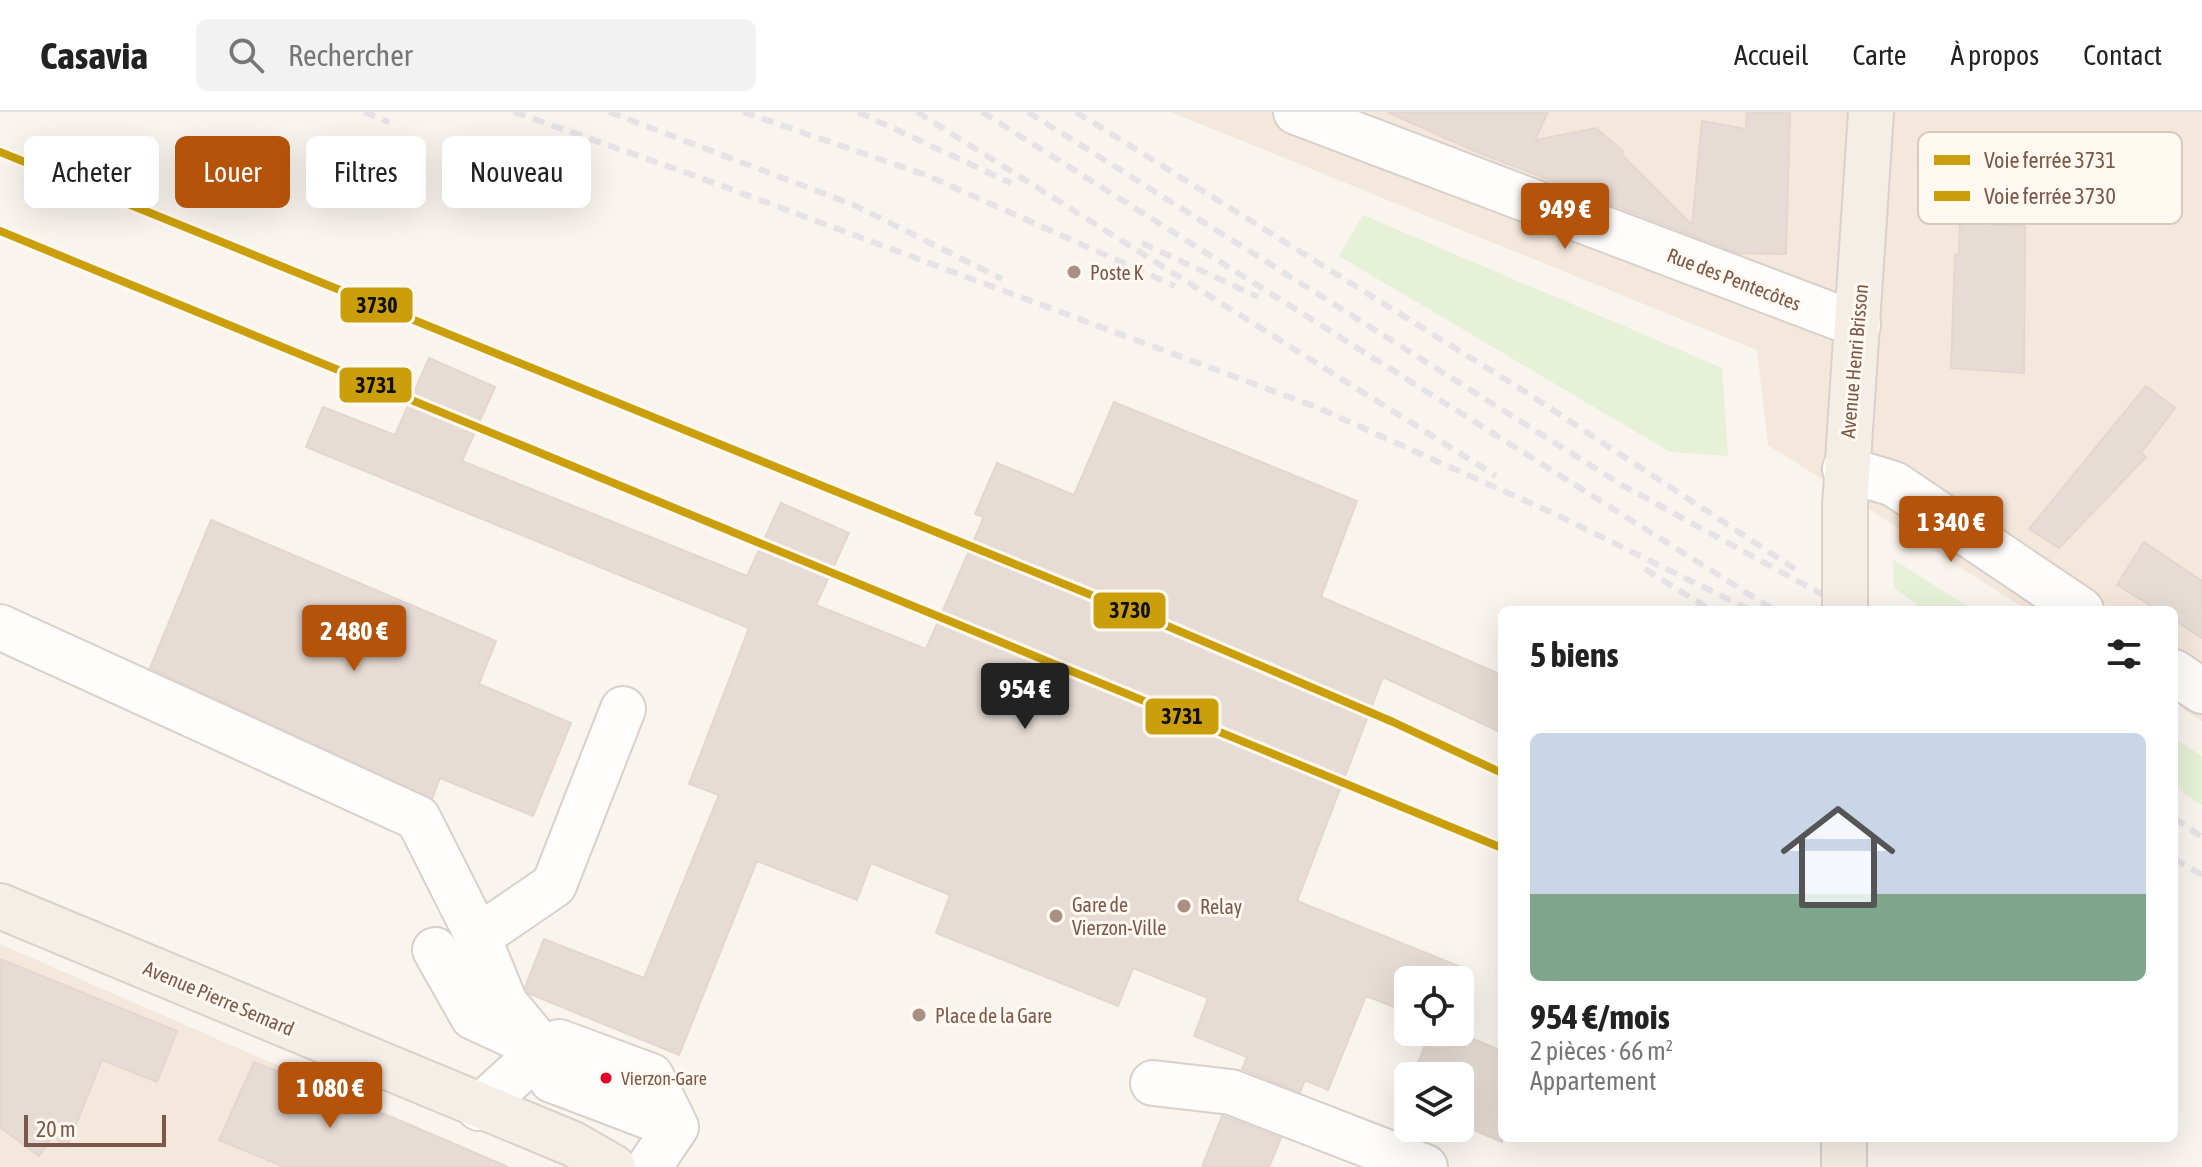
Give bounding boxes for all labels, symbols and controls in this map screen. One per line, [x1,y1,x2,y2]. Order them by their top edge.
search box [196,19,756,91]
icon: search [224,33,268,77]
text: Casavia [40,34,148,77]
text: Rechercher [288,38,413,72]
text: Accueil [1734,39,1808,71]
text: Carte [1852,39,1907,71]
text: À propos [1951,39,2039,71]
text: Contact [2083,39,2162,71]
legend [1918,132,2182,224]
chip: Acheter [24,136,159,208]
chip: Louer [175,136,290,208]
chip: Filtres [306,136,426,208]
chip: Nouveau [442,136,591,208]
text: Voie ferrée 3731 [1984,147,2116,173]
pin: 949 € [1509,183,1621,251]
text: Voie ferrée 3730 [1984,183,2116,209]
text: 949 € [1539,194,1591,224]
street label: Rue des Pentecôtes [1664,243,1804,315]
place label: Poste K [1090,261,1143,284]
marker: Poste K [1065,263,1083,281]
street label: Avenue Henri Brisson [1836,283,1872,439]
line badge: 3730 [339,286,414,324]
text: 3730 [356,292,398,318]
line badge: 3731 [338,366,413,404]
text: 3731 [355,372,397,398]
pin: 1 340 € [1877,496,2025,564]
text: 1 340 € [1917,507,1985,537]
line badge: 3730 [1092,591,1167,630]
text: 3730 [1109,597,1151,623]
pin: 2 480 € [280,605,428,673]
text: 2 480 € [320,616,388,646]
icon: filters [2102,632,2146,676]
text: 5 biens [1530,635,1619,674]
pin: 954 € [969,663,1081,731]
text: 954 € [999,674,1051,704]
line badge: 3731 [1144,697,1220,736]
text: 3731 [1161,703,1203,729]
icon: home [1766,785,1910,929]
place label: Gare de Vierzon-Ville [1072,893,1166,939]
place label: Relay [1200,895,1242,918]
marker: Relay [1175,897,1193,915]
marker: Gare de Vierzon-Ville [1047,907,1065,925]
street label: Avenue Pierre Semard [140,956,298,1040]
map controls [1394,966,1474,1142]
button: locate [1394,966,1474,1046]
text: 954 €/mois [1530,997,1670,1036]
place label: Place de la Gare [935,1004,1052,1027]
marker: Place de la Gare [910,1006,928,1024]
text: 2 pièces · 66 m² [1530,1036,1673,1066]
pin: 1 080 € [256,1062,404,1130]
button: layers [1394,1062,1474,1142]
text: Appartement [1530,1066,1657,1096]
place label: Vierzon-Gare [621,1068,707,1089]
marker: Vierzon-Gare [598,1070,614,1086]
text: 1 080 € [296,1073,364,1103]
scale bar [24,1111,166,1147]
text: 20 m [36,1116,76,1142]

